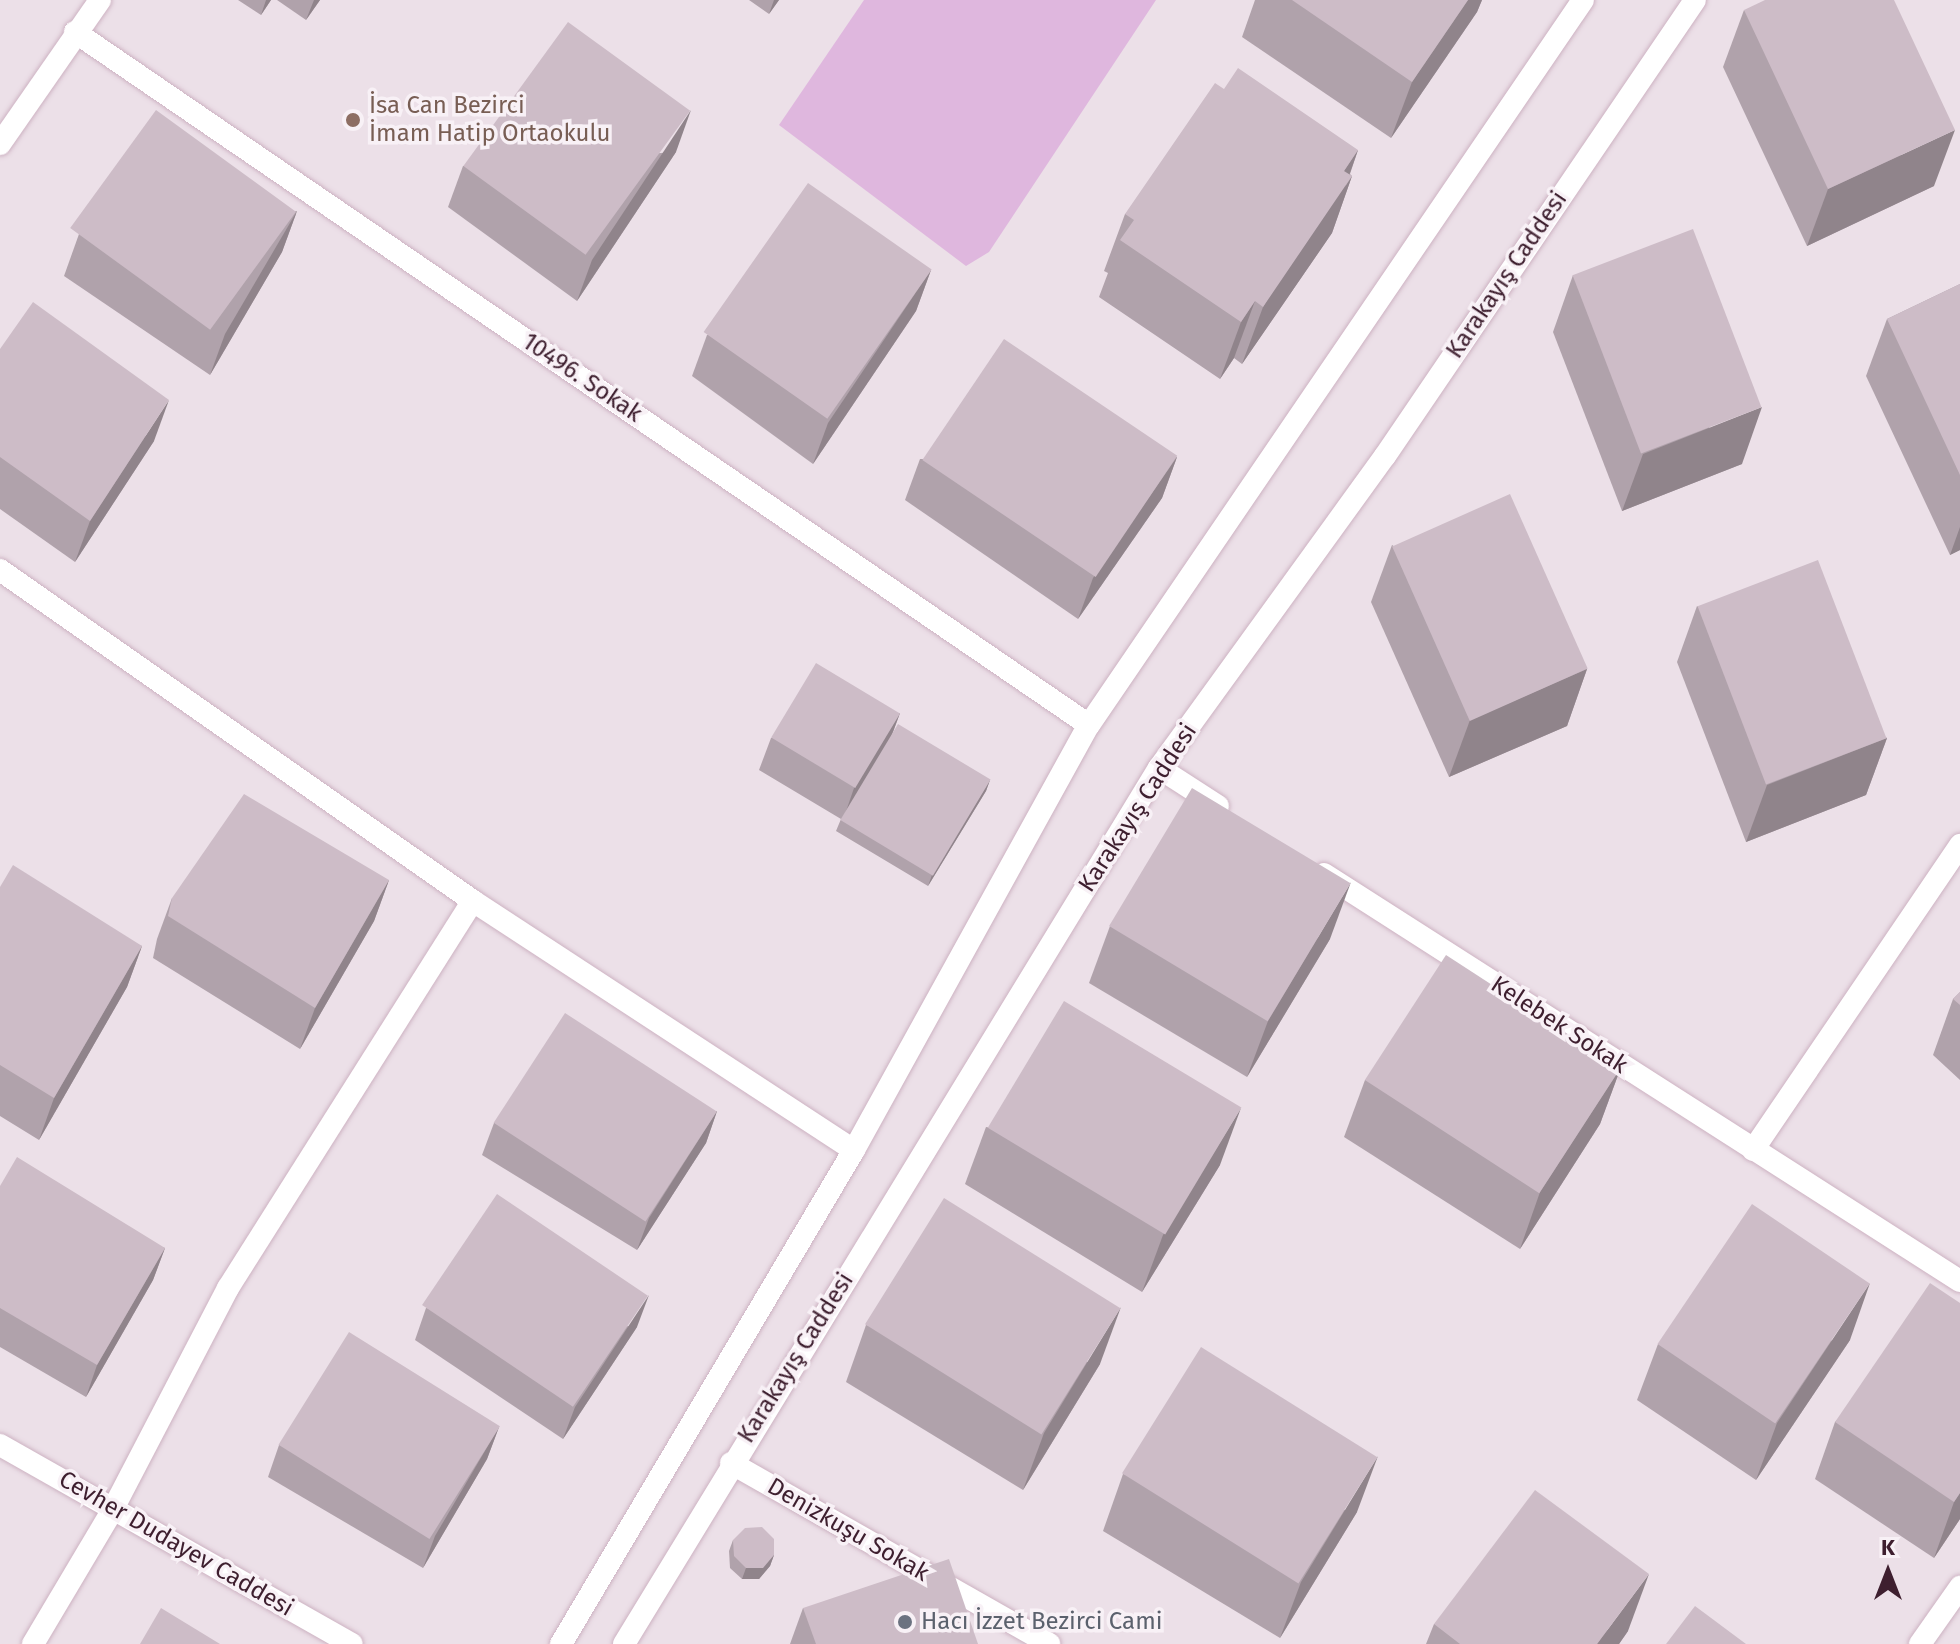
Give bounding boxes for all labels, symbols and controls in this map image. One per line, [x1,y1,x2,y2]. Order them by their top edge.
place label: İsa Can Bezirci İmam Hatip Ortaokulu [369,92,611,148]
marker: İsa Can Bezirci İmam Hatip Ortaokulu [344,111,362,129]
street label: Karakayış Caddesi [1440,186,1574,364]
street label: 10496. Sokak [517,327,647,429]
street label: Karakayış Caddesi [1073,718,1203,898]
street label: Kelebek Sokak [1485,970,1633,1080]
street label: Karakayış Caddesi [732,1268,860,1448]
street label: Cevher Dudayev Caddesi [54,1465,298,1623]
street label: Denizkuşu Sokak [762,1472,934,1588]
north arrow [1848,1532,1928,1612]
text: K [1881,1534,1895,1561]
place label: Hacı İzzet Bezirci Cami [921,1608,1162,1636]
marker: Hacı İzzet Bezirci Cami [896,1613,914,1631]

